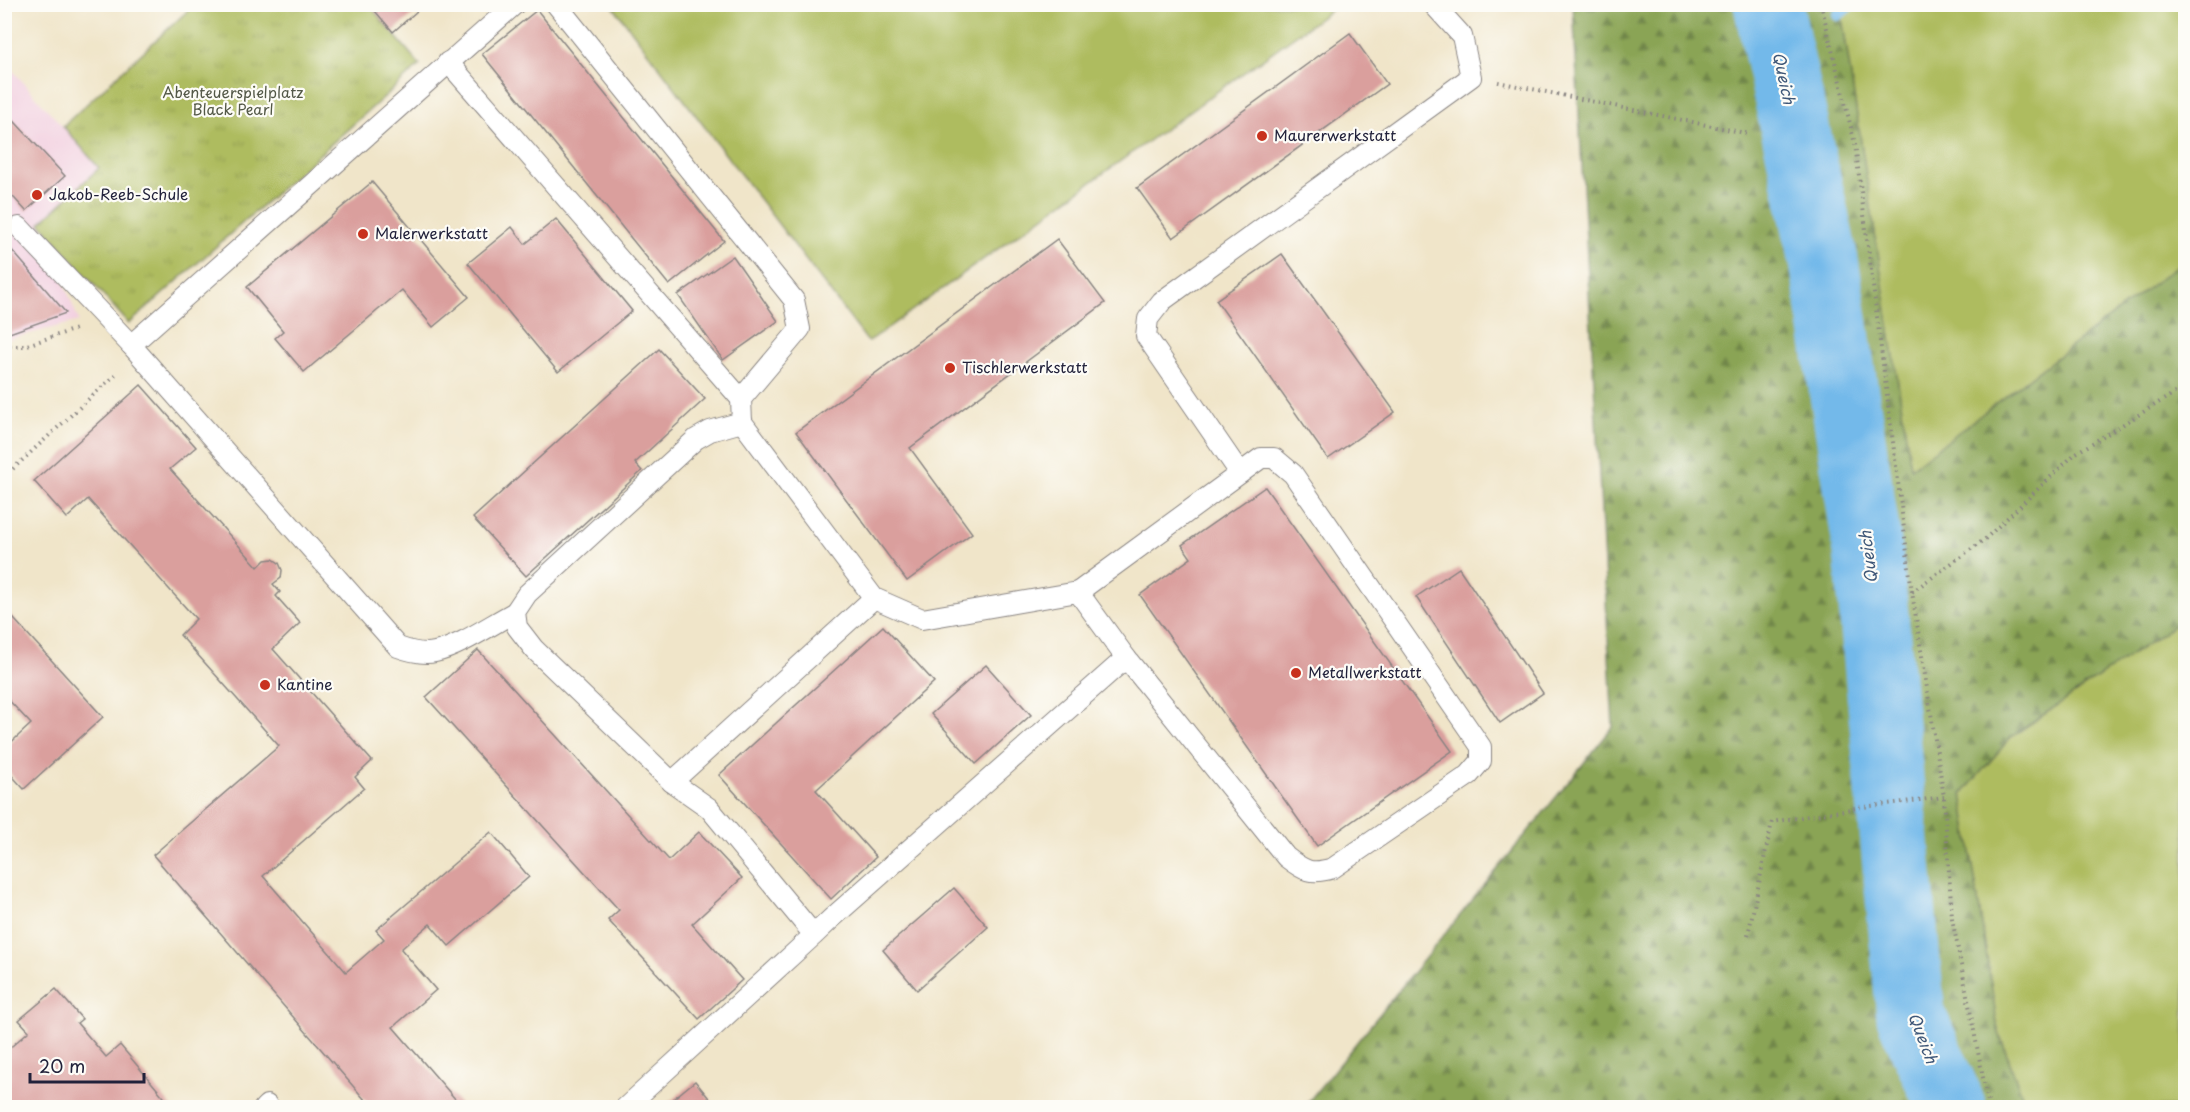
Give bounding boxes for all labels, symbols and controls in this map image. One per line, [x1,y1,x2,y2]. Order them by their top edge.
water label: Queich [1768,50,1802,107]
park label: Abenteuerspielplatz Black Pearl [163,80,303,120]
place label: Maurerwerkstatt [1274,123,1396,146]
marker: Maurerwerkstatt [1255,129,1269,143]
place label: Jakob-Reeb-Schule [49,182,188,205]
marker: Jakob-Reeb-Schule [30,188,44,202]
place label: Malerwerkstatt [375,221,488,244]
marker: Malerwerkstatt [356,227,370,241]
place label: Tischlerwerkstatt [962,355,1088,378]
marker: Tischlerwerkstatt [943,361,957,375]
water label: Queich [1852,529,1882,585]
place label: Metallwerkstatt [1308,660,1422,683]
marker: Metallwerkstatt [1289,666,1303,680]
place label: Kantine [277,672,333,695]
marker: Kantine [258,678,272,692]
water label: Queich [1903,1009,1945,1067]
scale bar [30,1046,144,1084]
text: 20 m [39,1052,85,1079]

